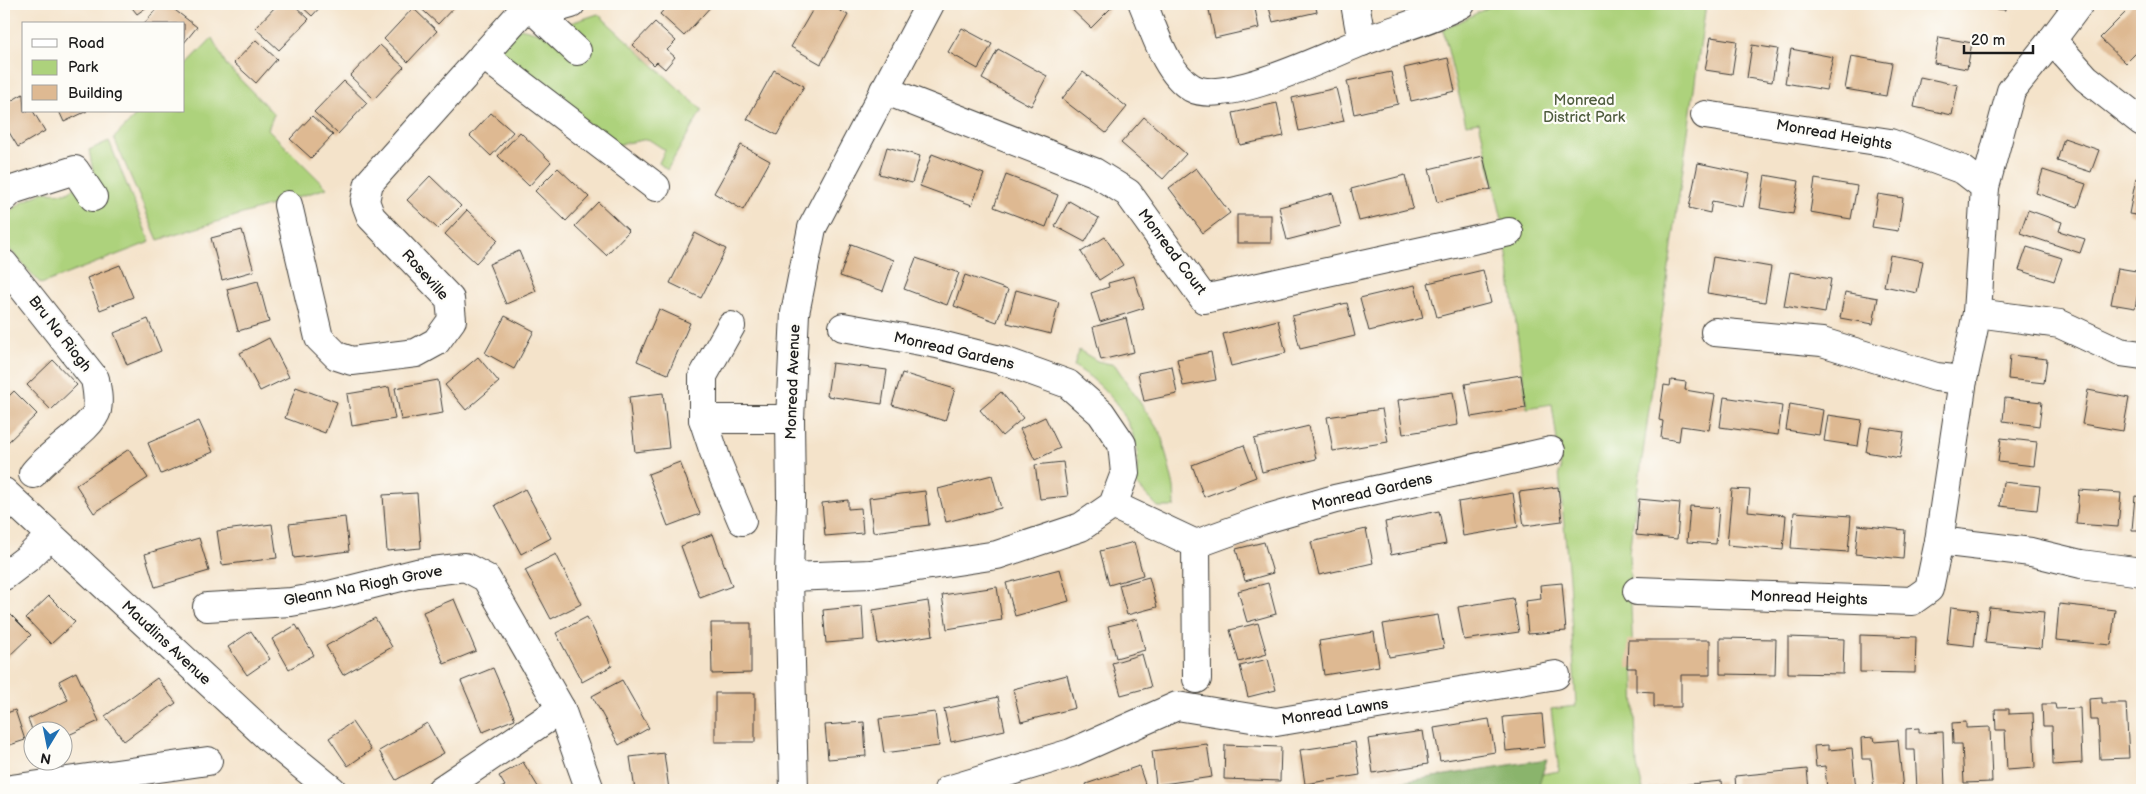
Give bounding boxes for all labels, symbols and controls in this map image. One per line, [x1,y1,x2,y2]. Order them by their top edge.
legend [22,22,185,112]
scale bar [1964,22,2032,54]
text: 20 m [1971,31,2005,50]
text: Road [68,34,104,53]
text: Park [68,58,99,77]
text: Building [68,84,123,103]
park label: Monread District Park [1543,91,1626,127]
street label: Monread Heights [1775,115,1894,155]
street label: Monread Court [1134,205,1211,299]
street label: Roseville [397,246,453,304]
street label: Bru Na Riogh [24,292,96,376]
street label: Monread Avenue [781,324,805,440]
street label: Monread Gardens [892,328,1017,374]
street label: Monread Gardens [1310,469,1435,515]
street label: Gleann Na Riogh Grove [282,561,444,611]
street label: Monread Heights [1750,586,1869,610]
street label: Maudlins Avenue [117,597,215,689]
street label: Monread Lawns [1280,694,1390,730]
north arrow [22,722,72,772]
text: N [39,749,52,768]

